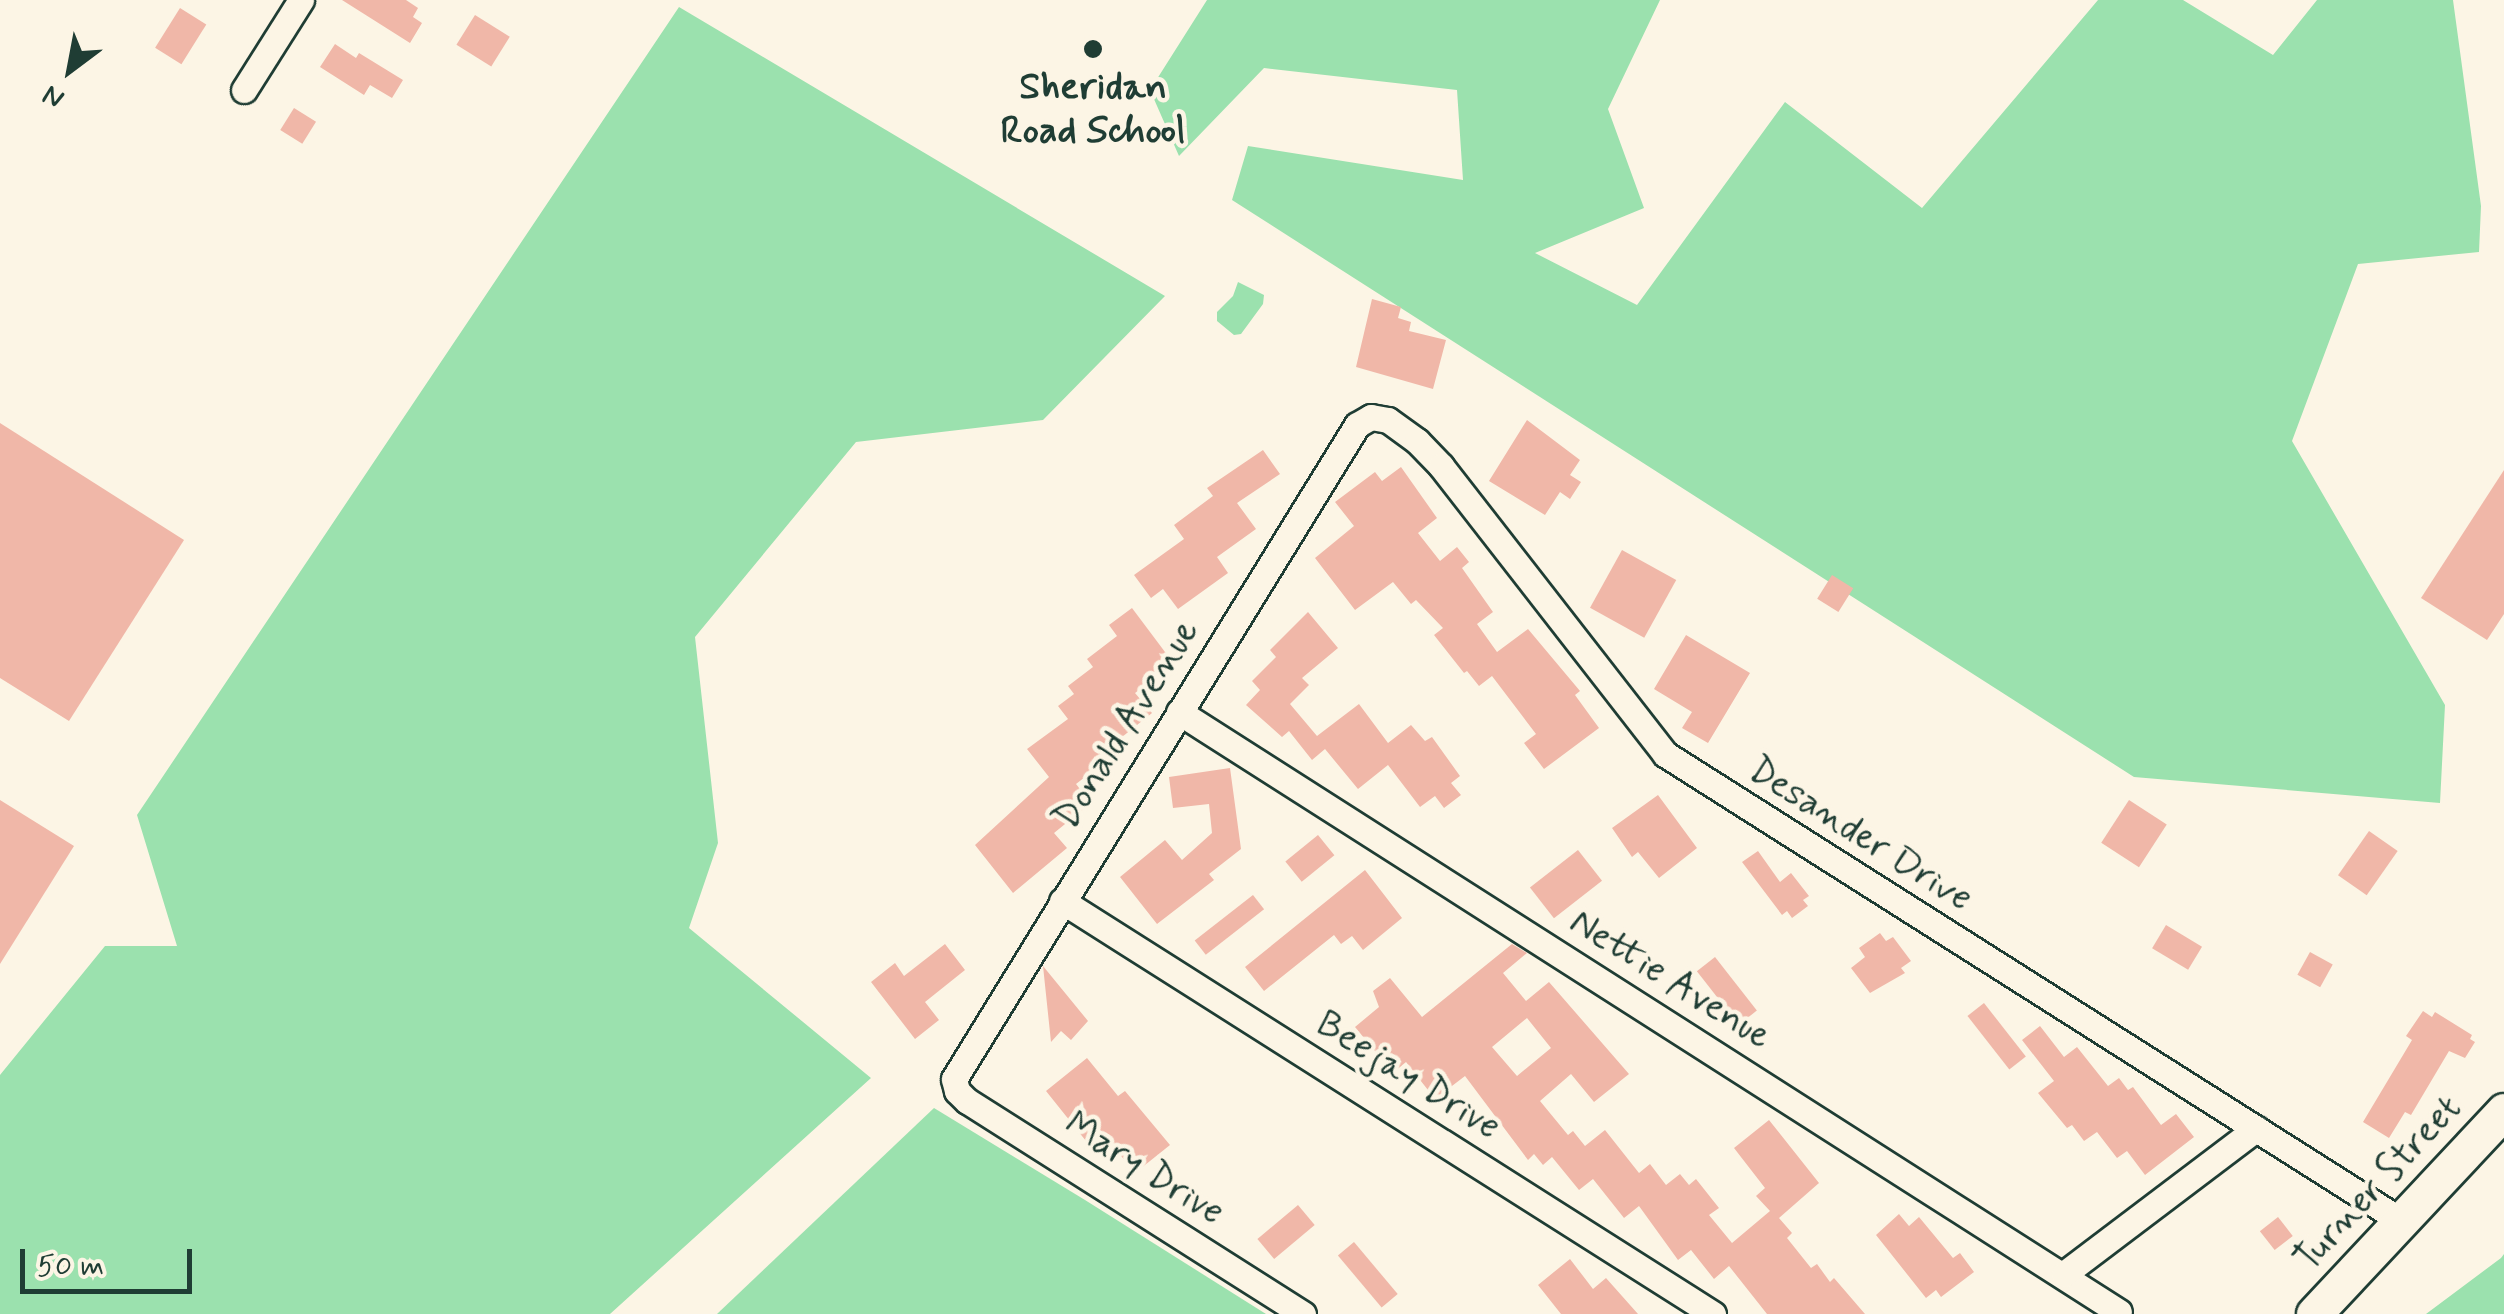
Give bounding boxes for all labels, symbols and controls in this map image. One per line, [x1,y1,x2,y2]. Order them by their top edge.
north arrow [20,20,120,120]
marker: Sheridan Road School [1082,38,1104,60]
place label: Sheridan Road School [1001,65,1185,154]
text: N [36,75,72,116]
street label: Donald Avenue [1045,613,1209,837]
street label: Desander Drive [1741,749,1979,921]
street label: Nettie Avenue [1558,898,1782,1062]
street label: Beejay Drive [1307,1001,1509,1151]
street label: Turner Street [2282,1084,2474,1284]
street label: Mary Drive [1056,1102,1232,1236]
scale bar [25,1229,198,1291]
text: 50 m [37,1247,104,1286]

